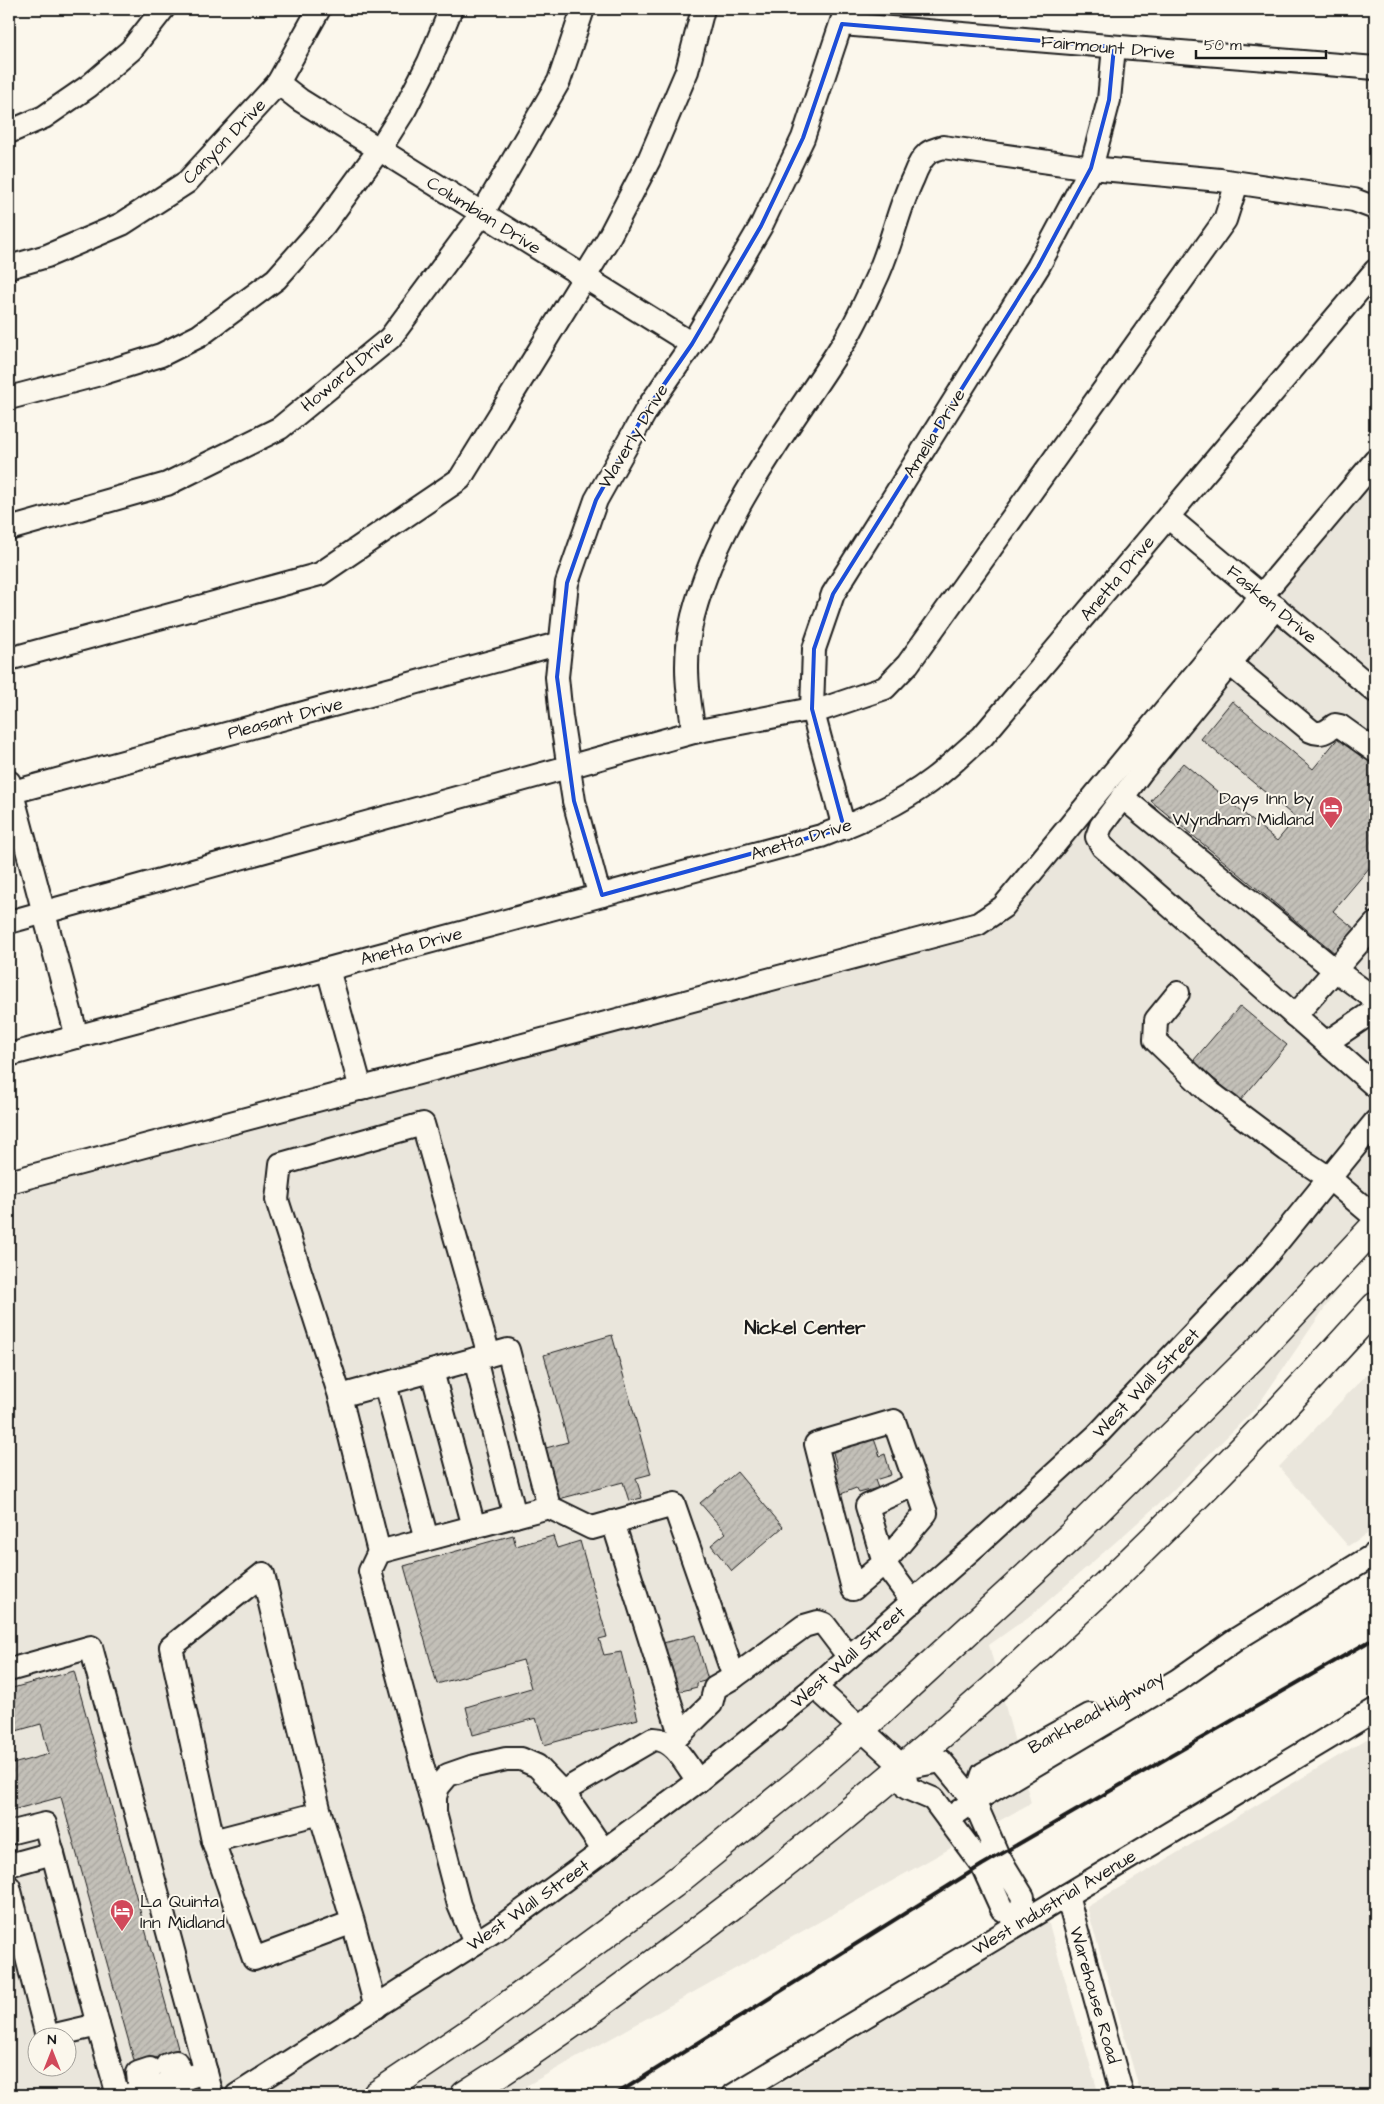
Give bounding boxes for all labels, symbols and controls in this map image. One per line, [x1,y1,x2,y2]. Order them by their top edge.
scale bar [1196,28,1326,60]
street label: Fairmount Drive [1040,29,1176,66]
text: 50 m [1204,35,1242,56]
street label: Canyon Drive [177,93,273,190]
street label: Columbian Drive [422,170,546,261]
street label: Howard Drive [295,325,399,418]
street label: Waverly Drive [592,379,676,494]
street label: Amelia Drive [897,384,972,483]
street label: Anetta Drive [1074,530,1161,626]
street label: Fasken Drive [1221,559,1322,650]
street label: Pleasant Drive [225,691,346,746]
place label: Days Inn by Wyndham Midland [1173,786,1314,833]
hotel icon: Days Inn by Wyndham Midland [1318,795,1344,829]
street label: Anetta Drive [747,812,855,867]
street label: Anetta Drive [357,921,465,972]
district label: Nickel Center [744,1315,866,1342]
street label: West Wall Street [1087,1322,1206,1444]
street label: West Wall Street [786,1600,912,1714]
street label: Bankhead Highway [1024,1665,1169,1761]
street label: West Industrial Avenue [968,1843,1141,1961]
street label: West Wall Street [462,1853,595,1957]
place label: La Quinta Inn Midland [140,1889,225,1935]
hotel icon: La Quinta Inn Midland [109,1898,135,1932]
street label: Warehouse Road [1063,1924,1126,2066]
north arrow [28,2026,78,2076]
text: N [48,2030,57,2050]

